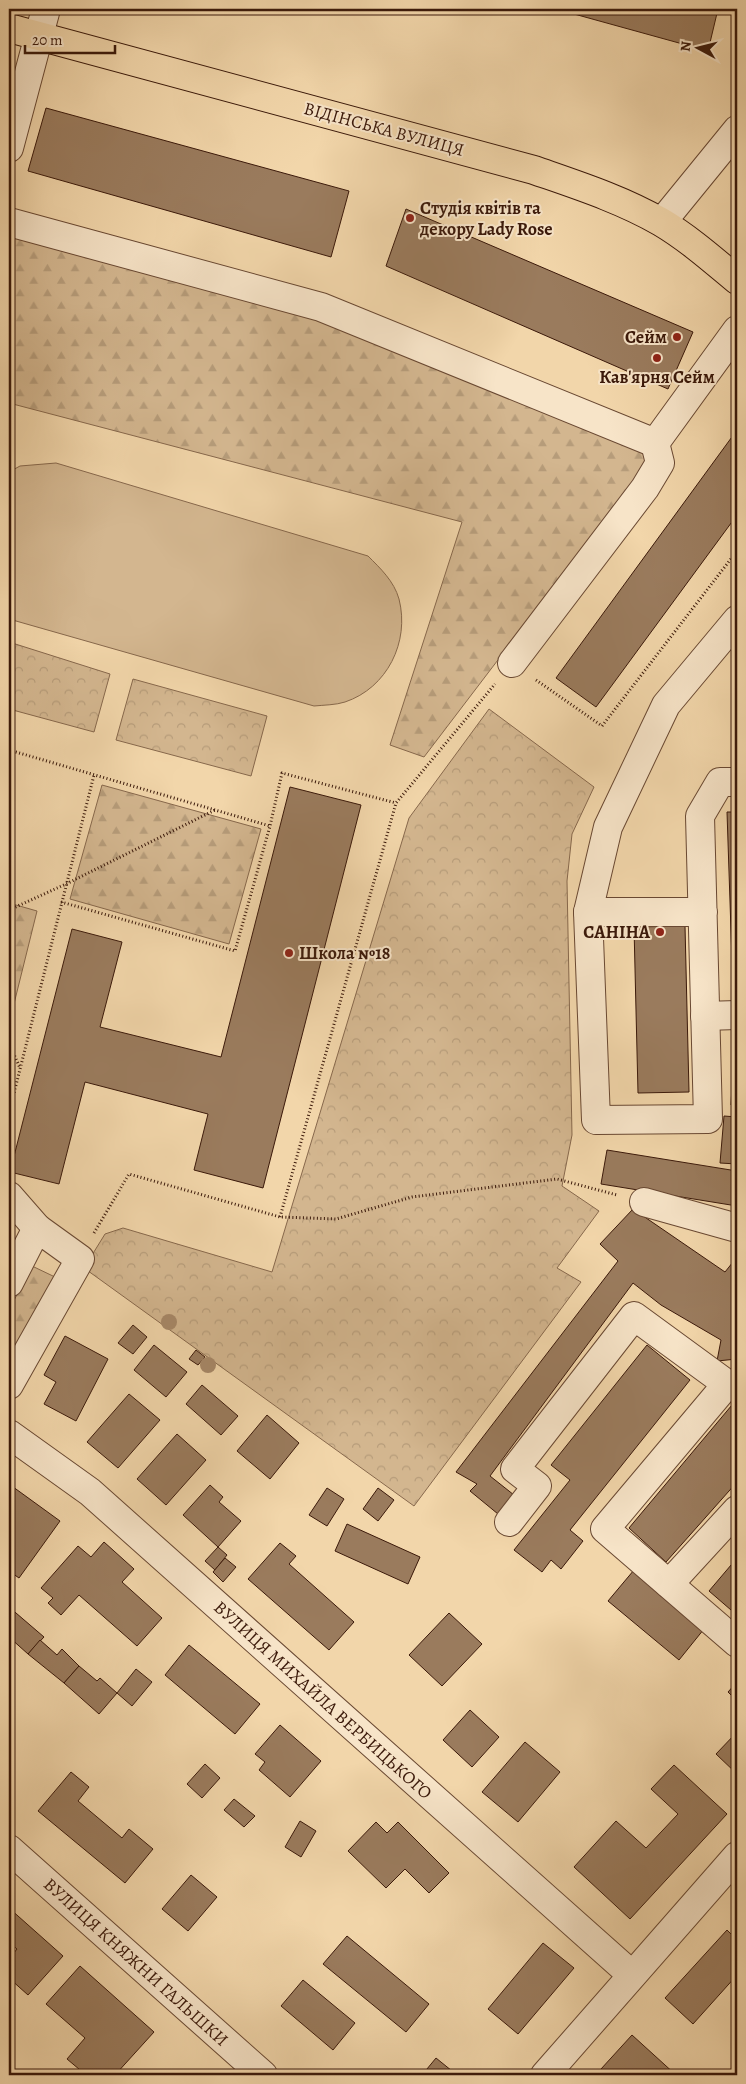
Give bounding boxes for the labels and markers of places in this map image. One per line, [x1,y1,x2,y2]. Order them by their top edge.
place label: Студія квітів та декору Lady Rose [419,196,553,241]
marker: Студія квітів та декору Lady Rose [404,212,416,224]
place label: Сейм [625,325,667,349]
marker: Сейм [671,331,683,343]
marker: Кав'ярня Сейм [651,352,663,364]
place label: Кав'ярня Сейм [599,365,715,389]
place label: САНІНА [583,920,651,944]
marker: САНІНА [654,926,666,938]
place label: Школа №18 [299,941,390,965]
marker: Школа №18 [283,947,295,959]

